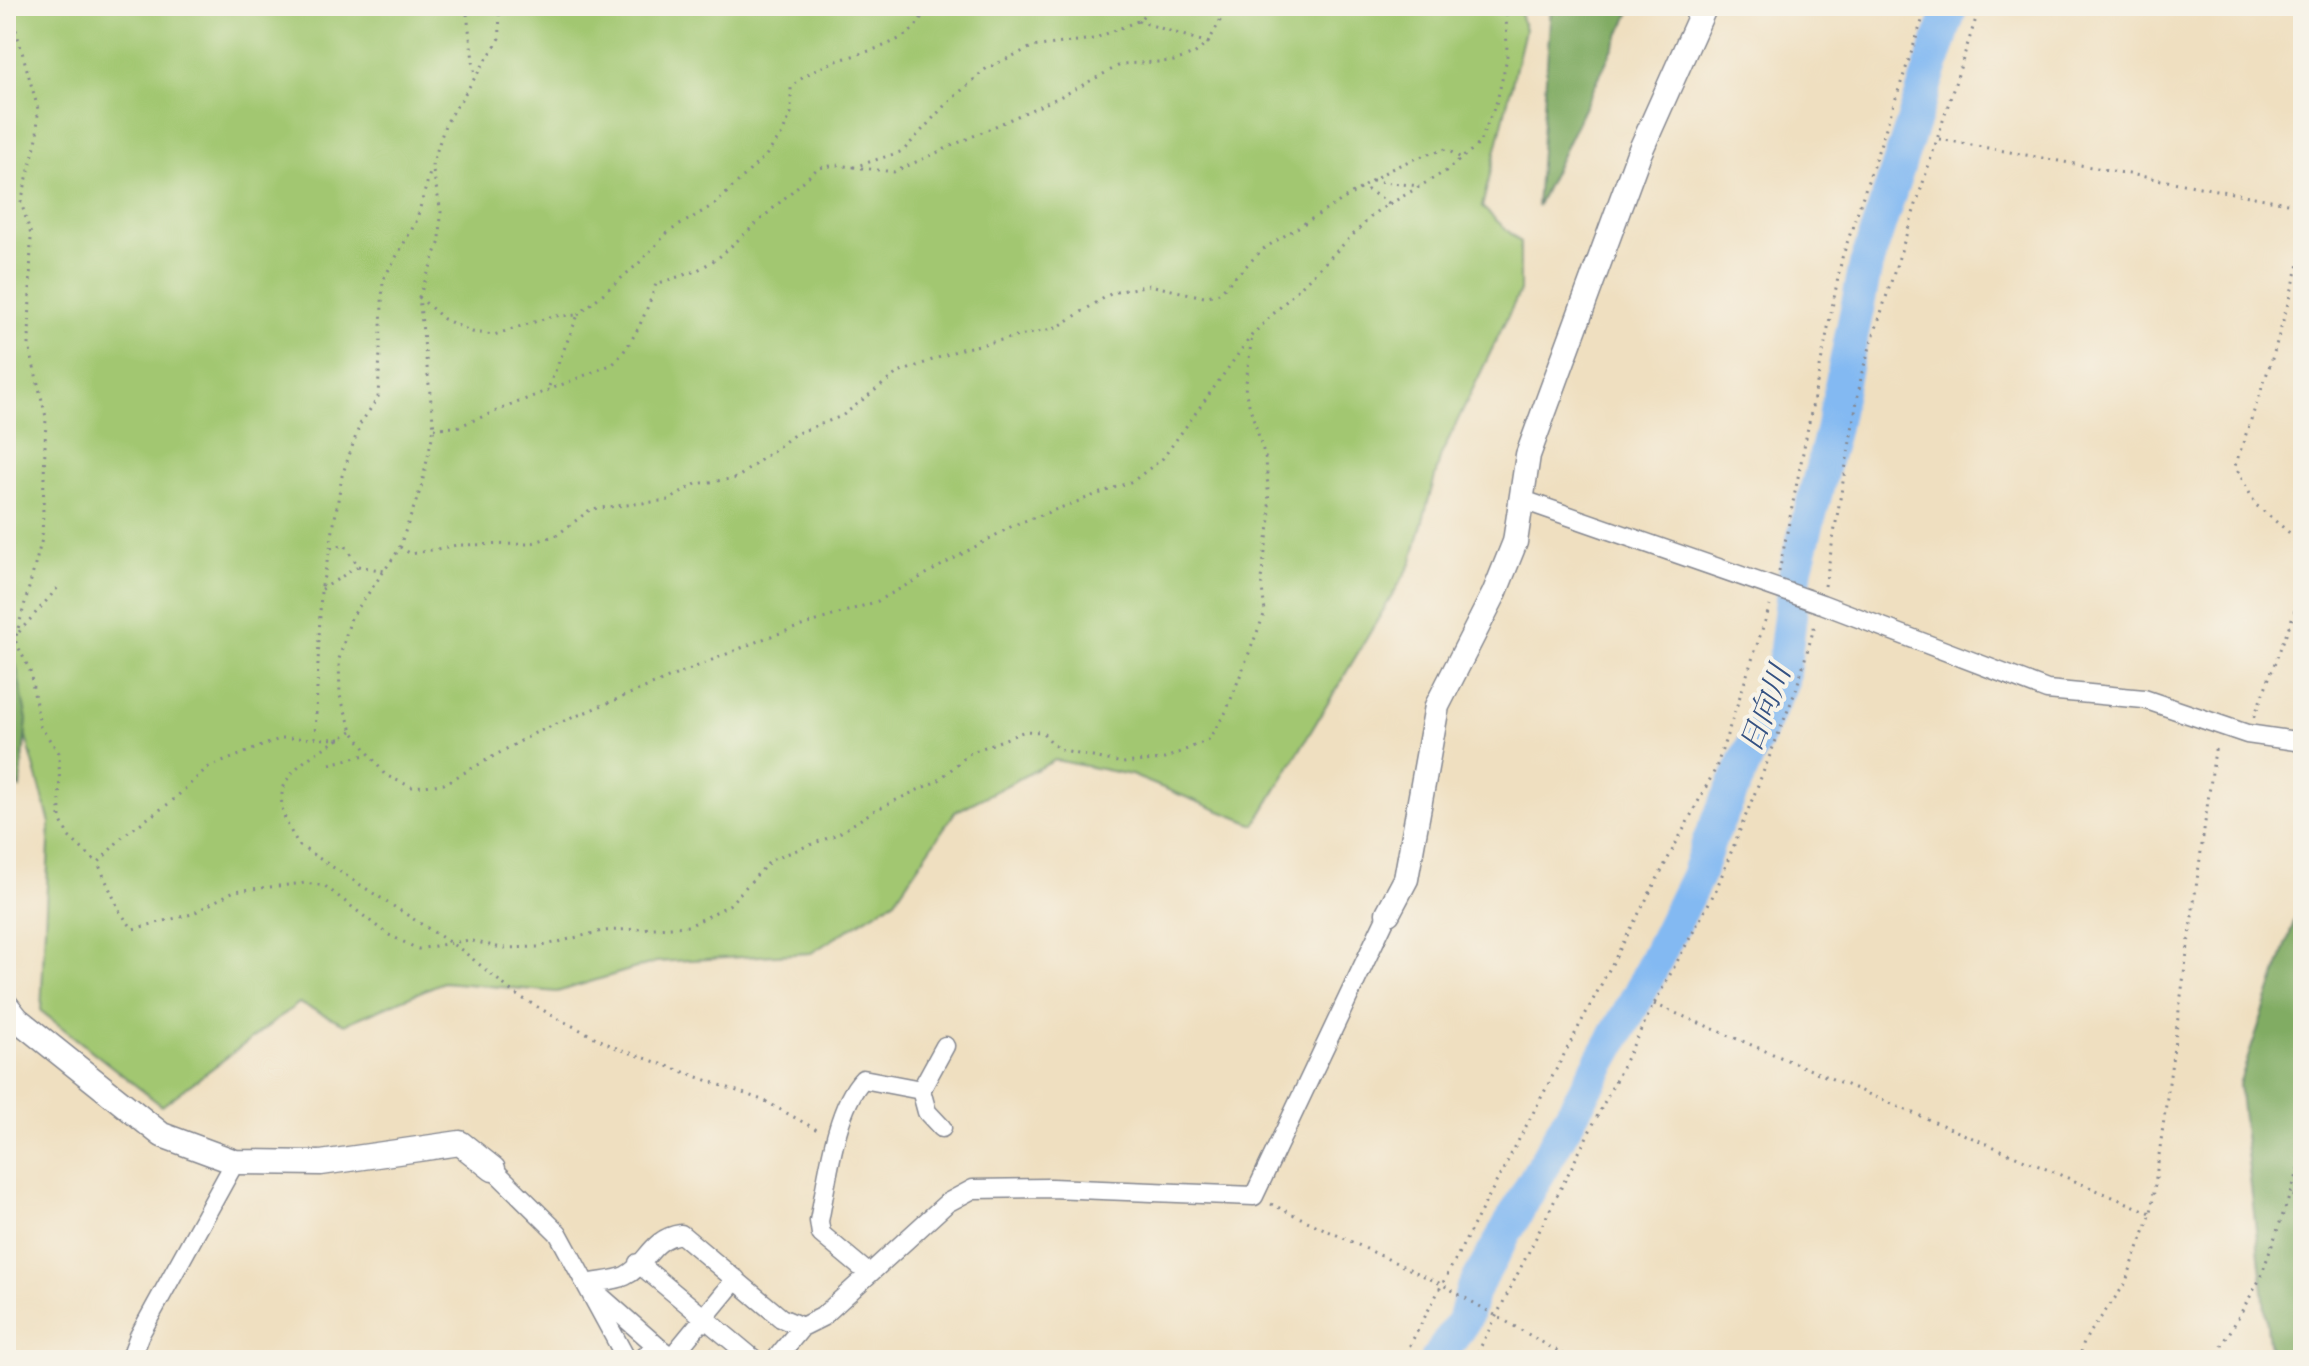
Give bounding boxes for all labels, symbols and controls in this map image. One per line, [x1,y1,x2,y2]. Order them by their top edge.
water label: 日向川 [1730,657,1800,758]

